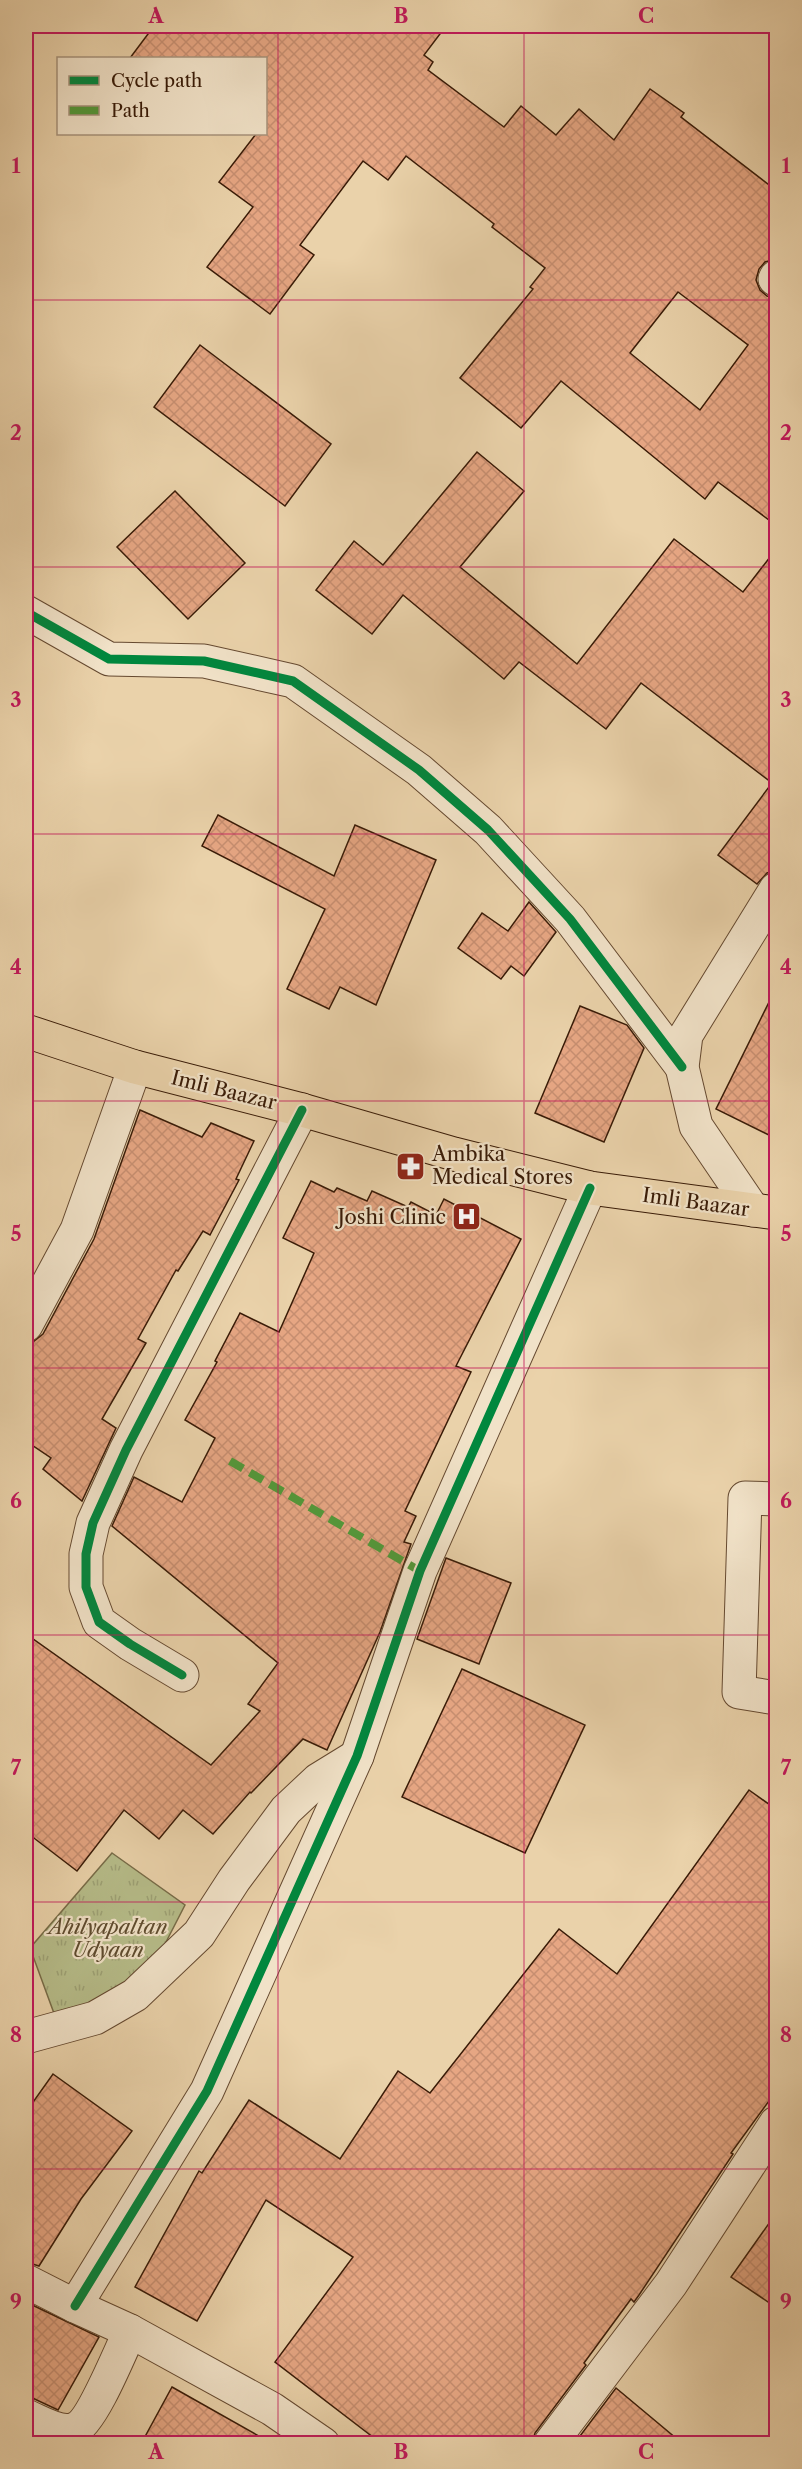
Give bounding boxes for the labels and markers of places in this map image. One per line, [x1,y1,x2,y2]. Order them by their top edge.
place label: Ambika Medical Stores [431,1142,573,1189]
pharmacy icon: Ambika Medical Stores [395,1150,427,1182]
hospital icon: Joshi Clinic [451,1201,483,1233]
place label: Joshi Clinic [335,1205,446,1229]

